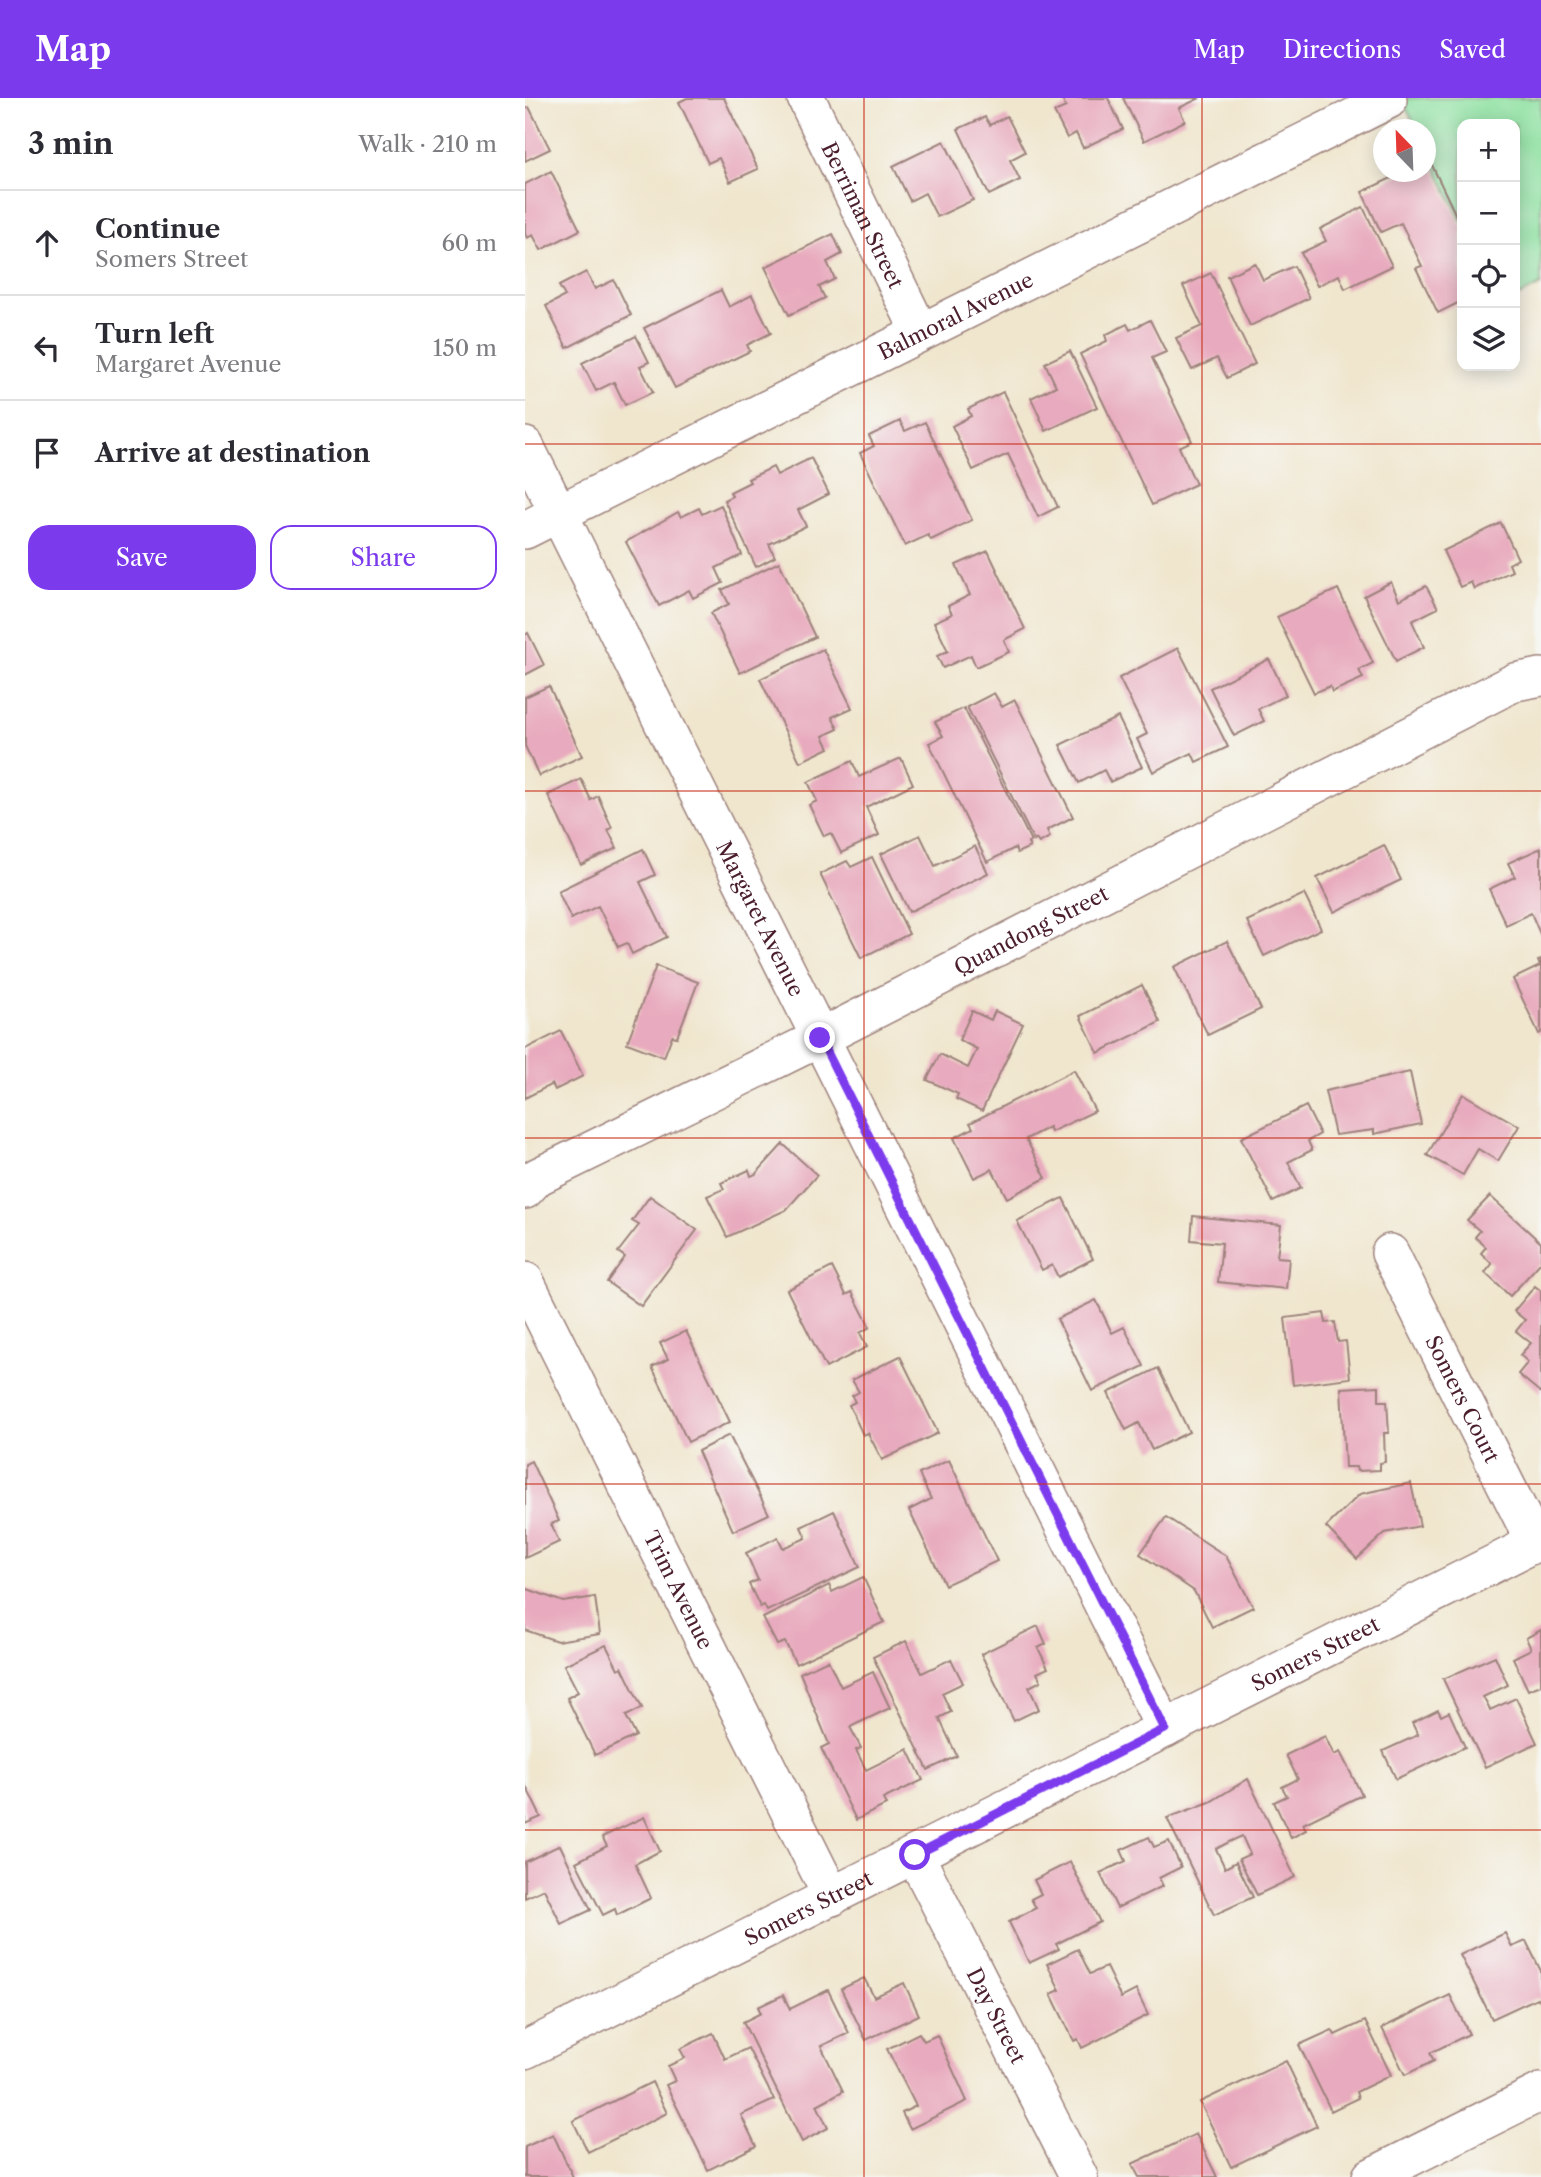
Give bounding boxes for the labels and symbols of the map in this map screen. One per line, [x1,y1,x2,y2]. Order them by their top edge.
north arrow [1373,119,1436,182]
street label: Berriman Street [817,138,909,293]
street label: Balmoral Avenue [874,266,1037,365]
street label: Margaret Avenue [712,837,810,1000]
street label: Quandong Street [950,880,1113,980]
route end [804,1022,835,1053]
street label: Somers Court [1421,1331,1505,1467]
street label: Trim Avenue [639,1527,719,1653]
street label: Somers Street [1247,1611,1384,1696]
route start [899,1839,930,1870]
street label: Somers Street [740,1865,877,1950]
street label: Day Street [962,1963,1032,2068]

